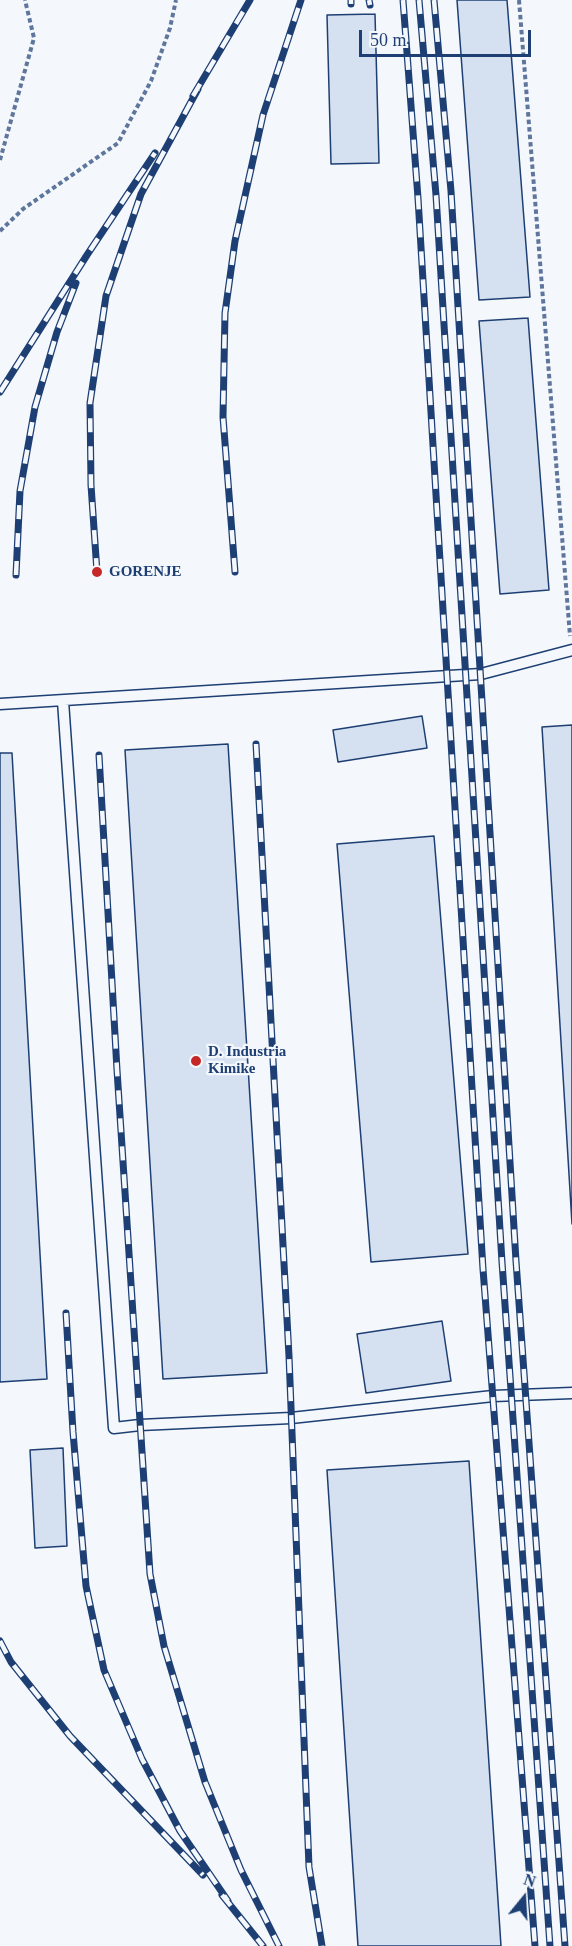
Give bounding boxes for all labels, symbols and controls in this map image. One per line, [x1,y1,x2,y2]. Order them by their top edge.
scale bar [362,18,534,56]
text: 50 m [370,30,407,50]
place label: GORENJE [109,563,182,581]
marker: GORENJE [90,565,104,579]
place label: D. Industria Kimike [208,1043,286,1078]
marker: D. Industria Kimike [189,1054,203,1068]
north arrow [494,1868,554,1928]
text: N [522,1871,538,1890]

